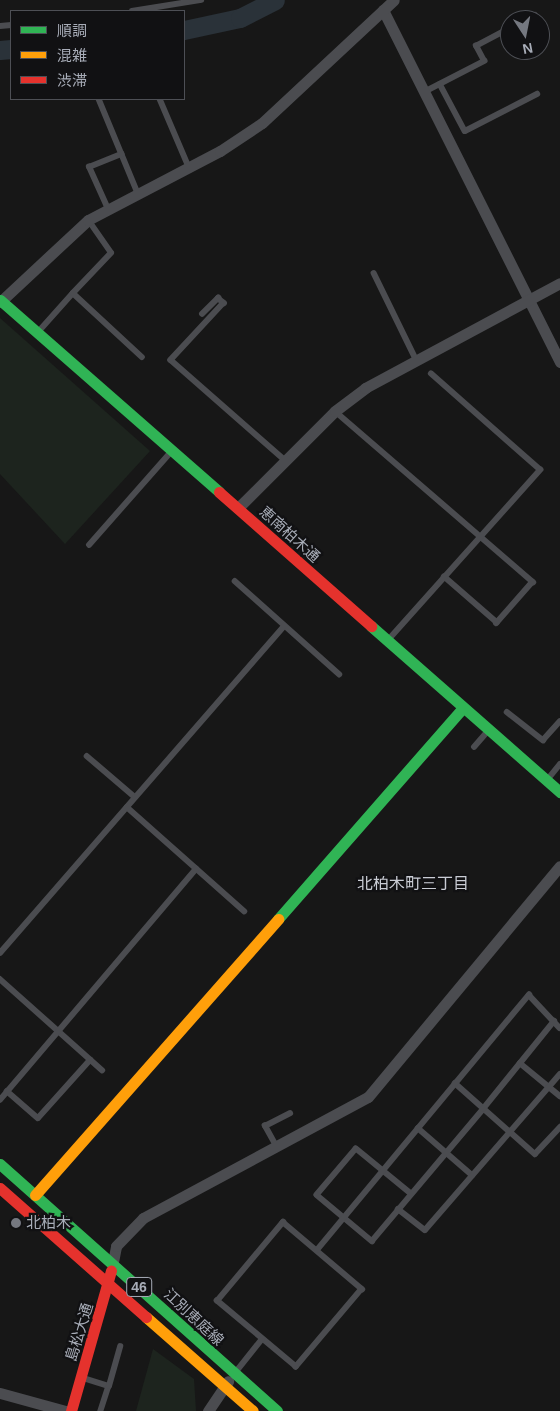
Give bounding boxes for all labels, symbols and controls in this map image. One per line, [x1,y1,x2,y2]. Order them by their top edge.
legend [10,10,185,100]
north arrow [500,10,550,60]
text: 順調 [57,22,87,39]
text: N [521,40,534,58]
text: 混雑 [57,47,87,64]
text: 渋滞 [57,72,87,89]
street label: 恵南柏木通 [256,502,324,566]
district label: 北柏木町三丁目 [357,874,469,894]
place label: 北柏木 [26,1214,71,1232]
marker: 北柏木 [10,1217,22,1229]
road number: 46 [125,1275,153,1298]
street label: 江別恵庭線 [160,1285,228,1349]
street label: 島松大通 [62,1301,96,1363]

